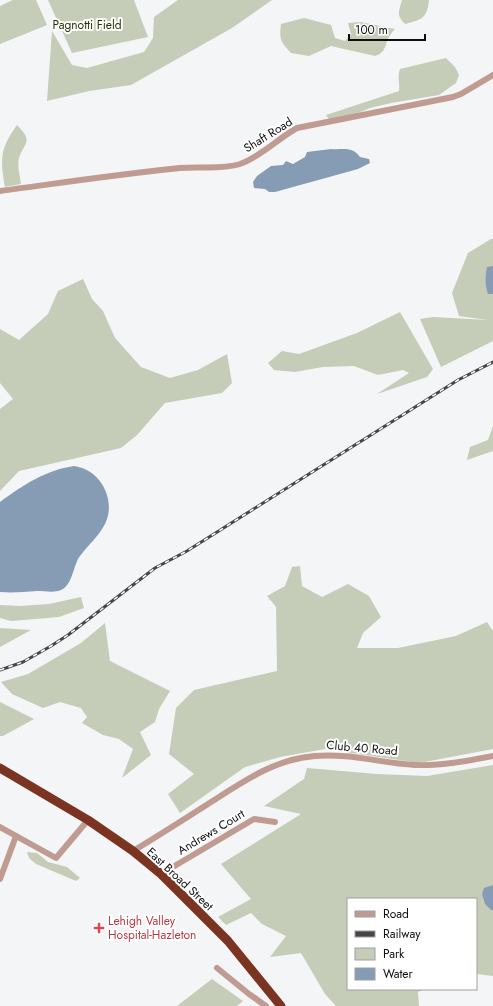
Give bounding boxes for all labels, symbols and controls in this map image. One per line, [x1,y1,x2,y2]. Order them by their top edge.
park label: Pagnotti Field [52,16,122,34]
scale bar [349,16,425,42]
text: 100 m [355,21,388,39]
street label: Shaft Road [240,113,296,157]
street label: Club 40 Road [326,736,398,760]
street label: Andrews Court [174,805,248,859]
street label: East Broad Street [143,843,218,915]
legend [347,898,477,990]
text: Road [383,905,409,923]
place label: Lehigh Valley Hospital-Hazleton [108,912,196,944]
marker: Lehigh Valley Hospital-Hazleton [93,922,105,934]
text: Railway [383,925,421,943]
text: Park [383,945,405,963]
text: Water [383,965,414,983]

